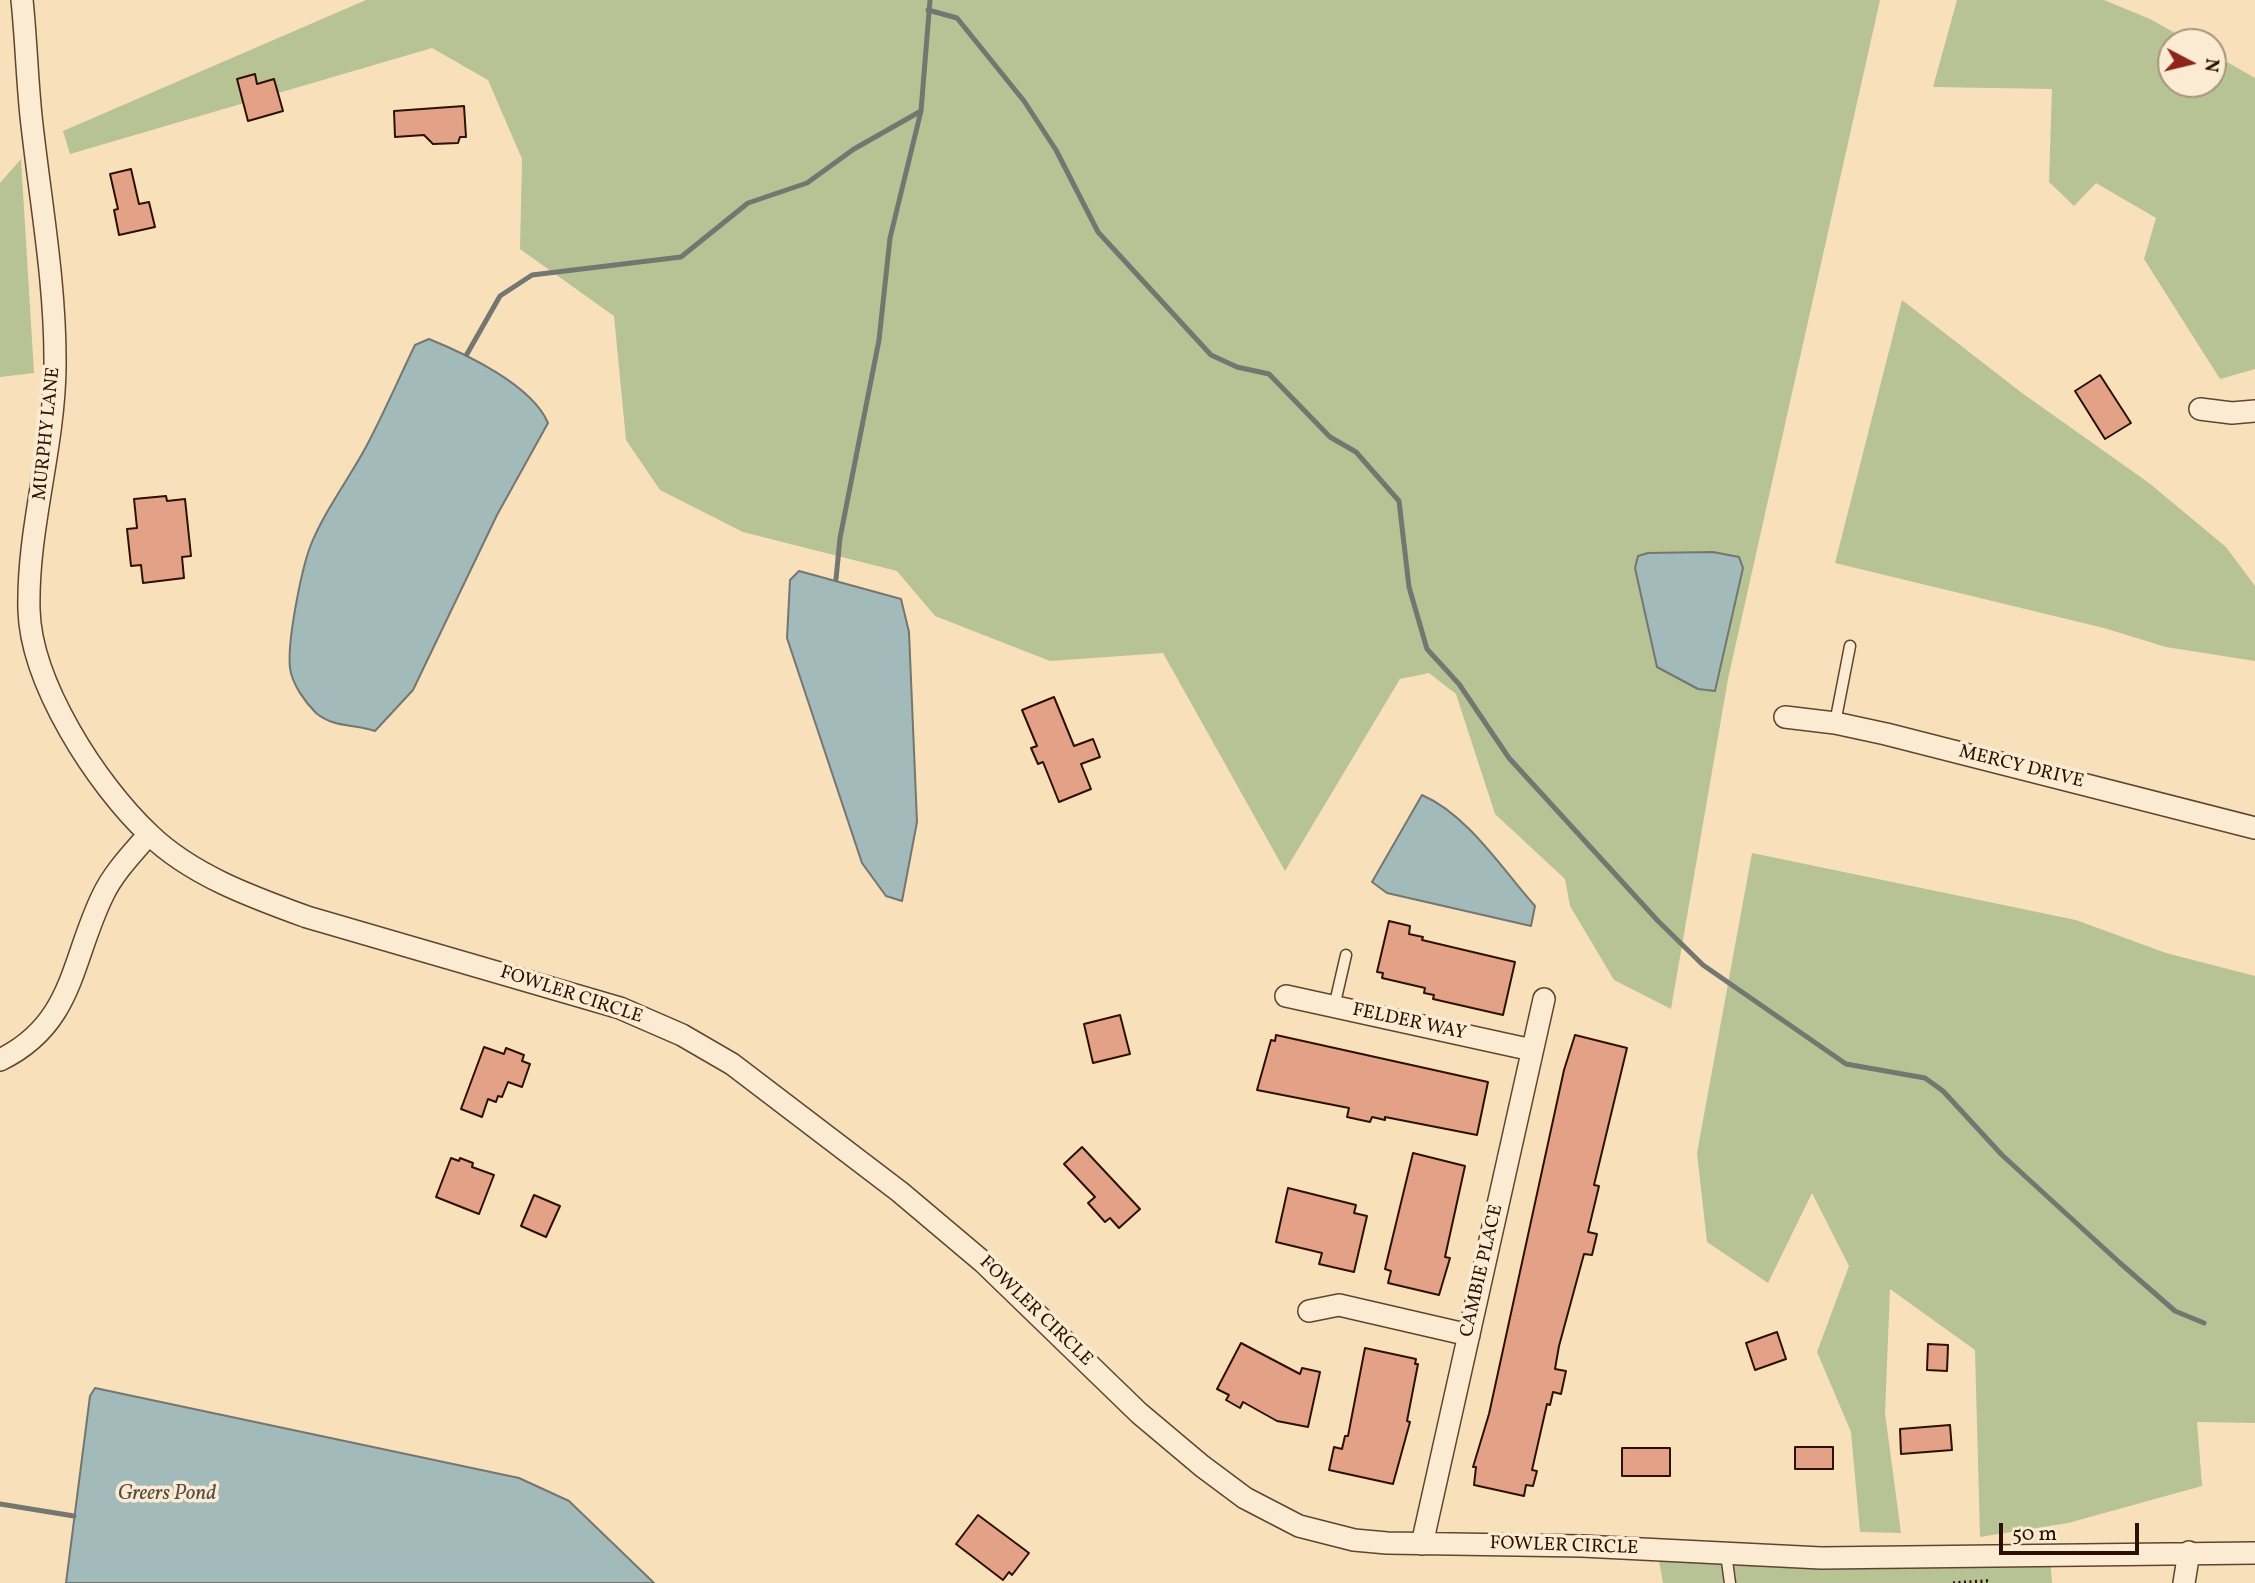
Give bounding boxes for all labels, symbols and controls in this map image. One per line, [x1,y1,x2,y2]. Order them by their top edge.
north arrow [2157,28,2227,98]
text: N [2197,57,2225,74]
street label: MURPHY LANE [30,366,66,502]
street label: MERCY DRIVE [1956,741,2086,795]
street label: FOWLER CIRCLE [497,962,645,1030]
street label: FELDER WAY [1350,1000,1468,1046]
street label: CAMBIE PLACE [1457,1202,1509,1340]
street label: FOWLER CIRCLE [974,1252,1096,1372]
water label: Greers Pond [118,1482,216,1508]
scale bar [2003,1510,2143,1554]
text: 50 m [2012,1520,2057,1549]
street label: FOWLER CIRCLE [1489,1533,1639,1561]

